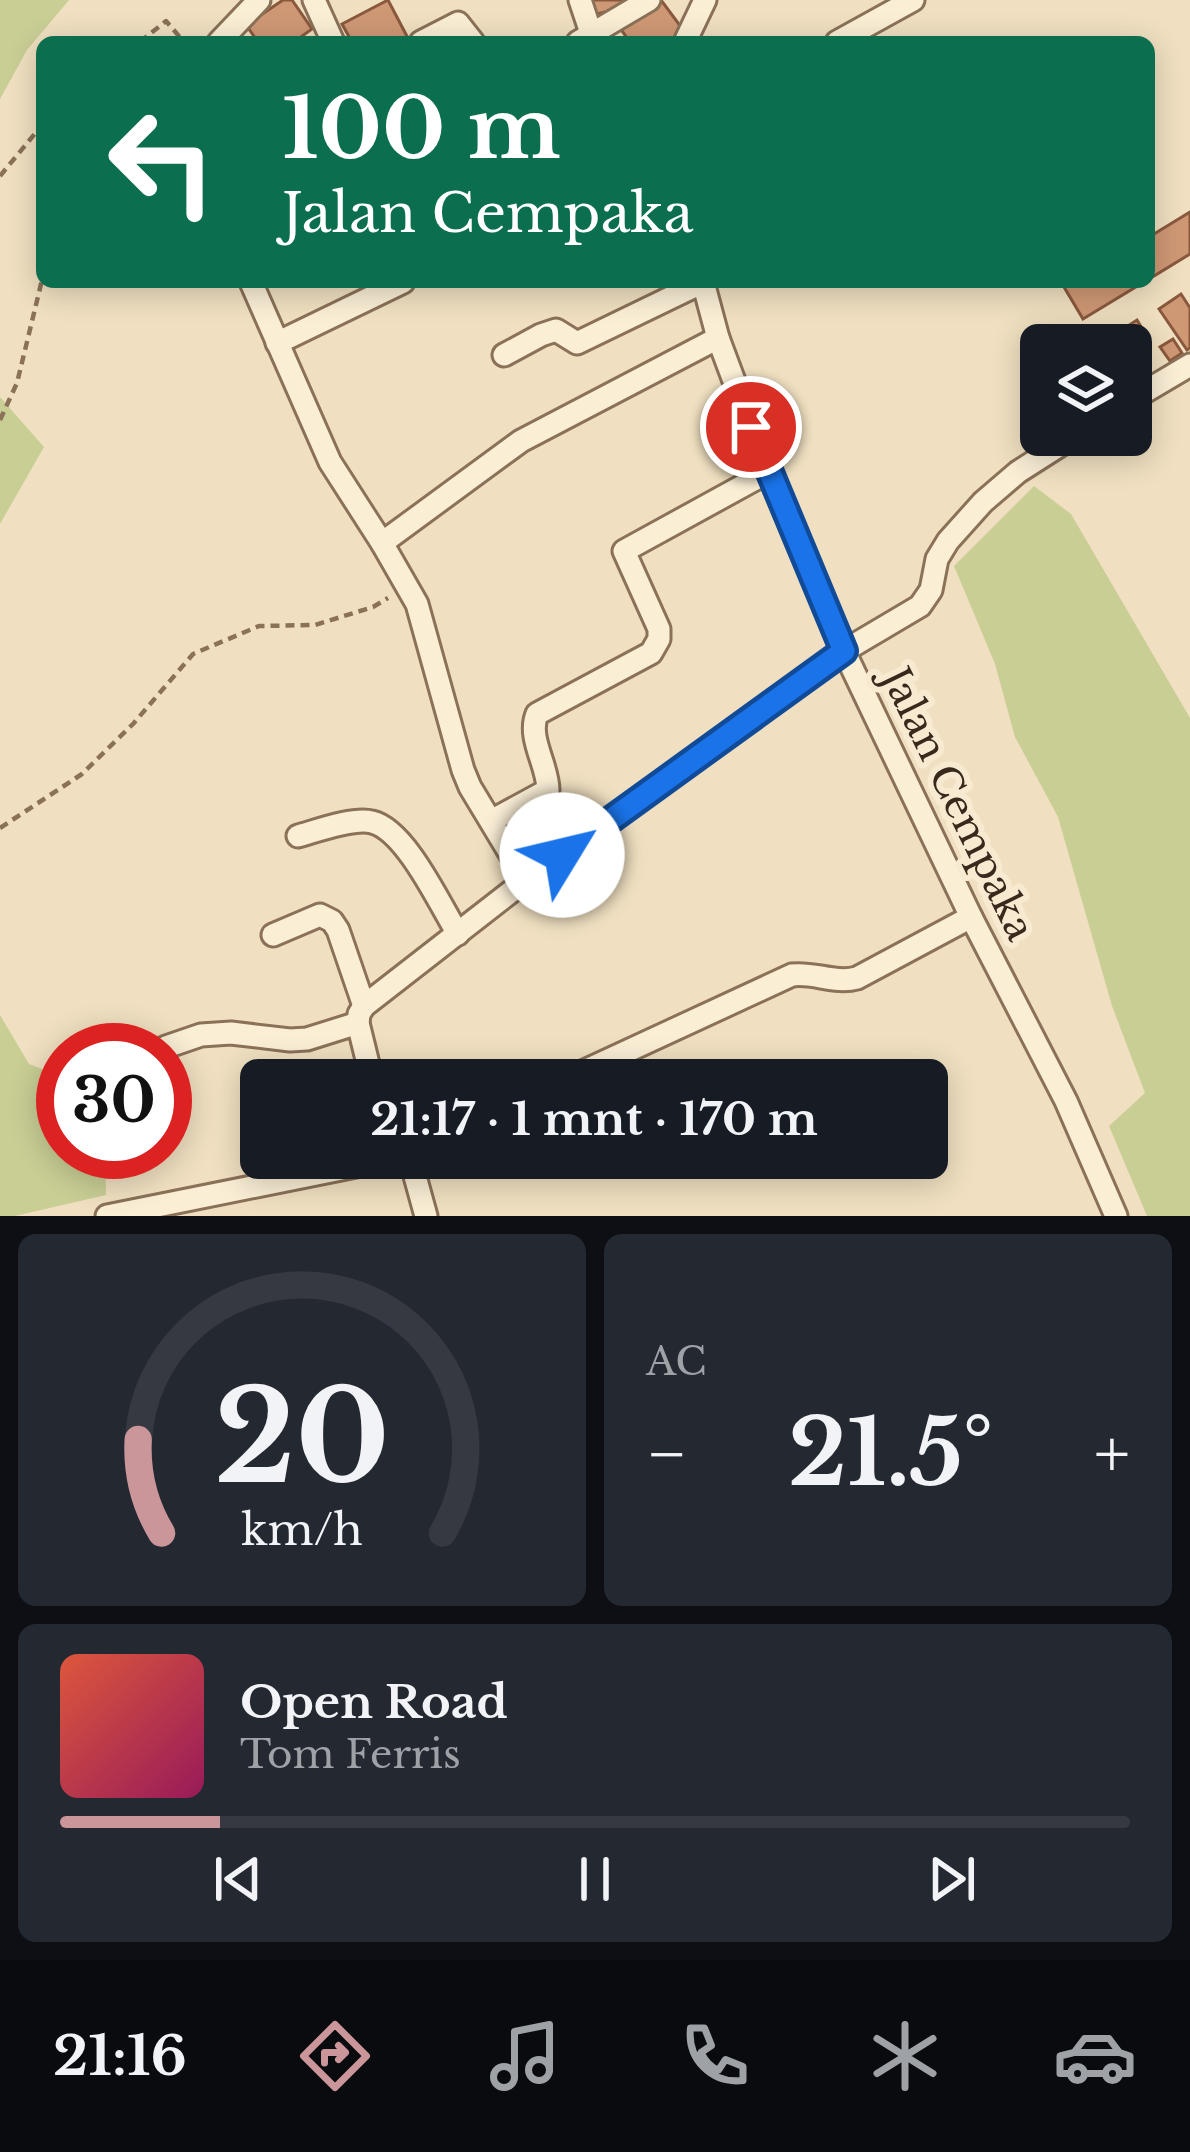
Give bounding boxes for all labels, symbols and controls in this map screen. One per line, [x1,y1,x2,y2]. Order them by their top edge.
text: 100 m [282,77,561,181]
icon: left [84,84,240,240]
text: Jalan Cempaka [282,180,694,247]
map controls [1020,324,1152,456]
button: layers [1020,324,1152,456]
pin [700,376,802,478]
icon: arrive [718,394,784,460]
street label: Jalan Cempaka [869,655,1045,949]
position arrow [499,792,625,918]
speed limit sign: 30 [36,1023,192,1179]
text: 21:17 · 1 mnt · 170 m [370,1091,818,1147]
text: AC [646,1337,707,1386]
text: 20 [214,1361,390,1516]
text: 21.5° [788,1398,993,1509]
text: − [646,1413,688,1495]
text: + [1094,1413,1130,1495]
text: km/h [241,1503,363,1557]
text: Open Road [240,1674,508,1730]
text: Tom Ferris [240,1730,461,1779]
icon: previous [205,1846,271,1912]
icon: pause [562,1846,628,1912]
icon: next [919,1846,985,1912]
icon: directions [293,2014,377,2098]
icon: music [483,2014,567,2098]
icon: phone [673,2014,757,2098]
icon: climate [863,2014,947,2098]
icon: car [1053,2014,1137,2098]
text: 21:16 [53,2023,187,2090]

